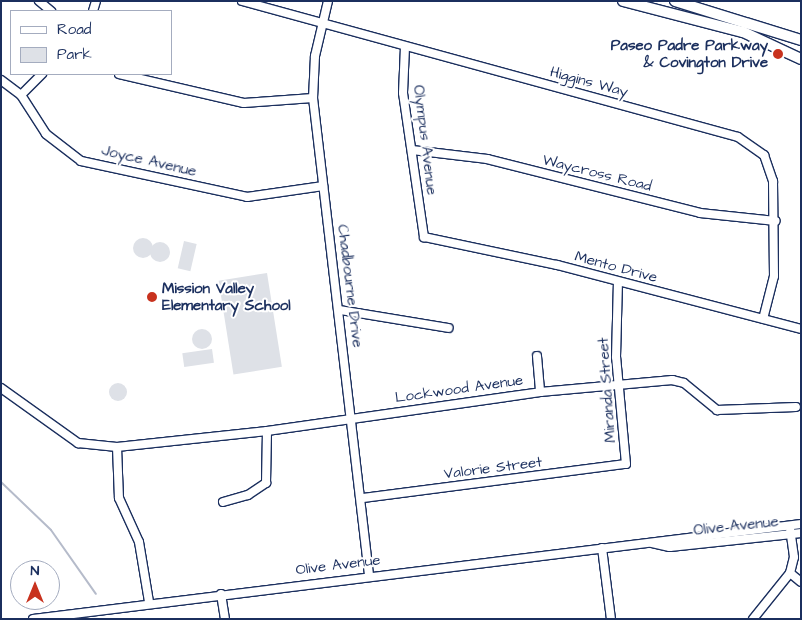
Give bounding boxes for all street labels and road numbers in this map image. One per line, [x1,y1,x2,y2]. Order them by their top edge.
street label: Higgins Way [548,63,630,101]
street label: Olympus Avenue [409,84,441,196]
street label: Joyce Avenue [100,141,198,181]
street label: Waycross Road [541,151,653,195]
street label: Chadbourne Drive [334,223,366,349]
street label: Mento Drive [573,247,659,287]
street label: Miranda Street [594,337,620,443]
street label: Lockwood Avenue [394,371,524,407]
street label: Valorie Street [443,453,543,483]
street label: Olive Avenue [693,513,779,539]
street label: Olive Avenue [295,551,381,579]

